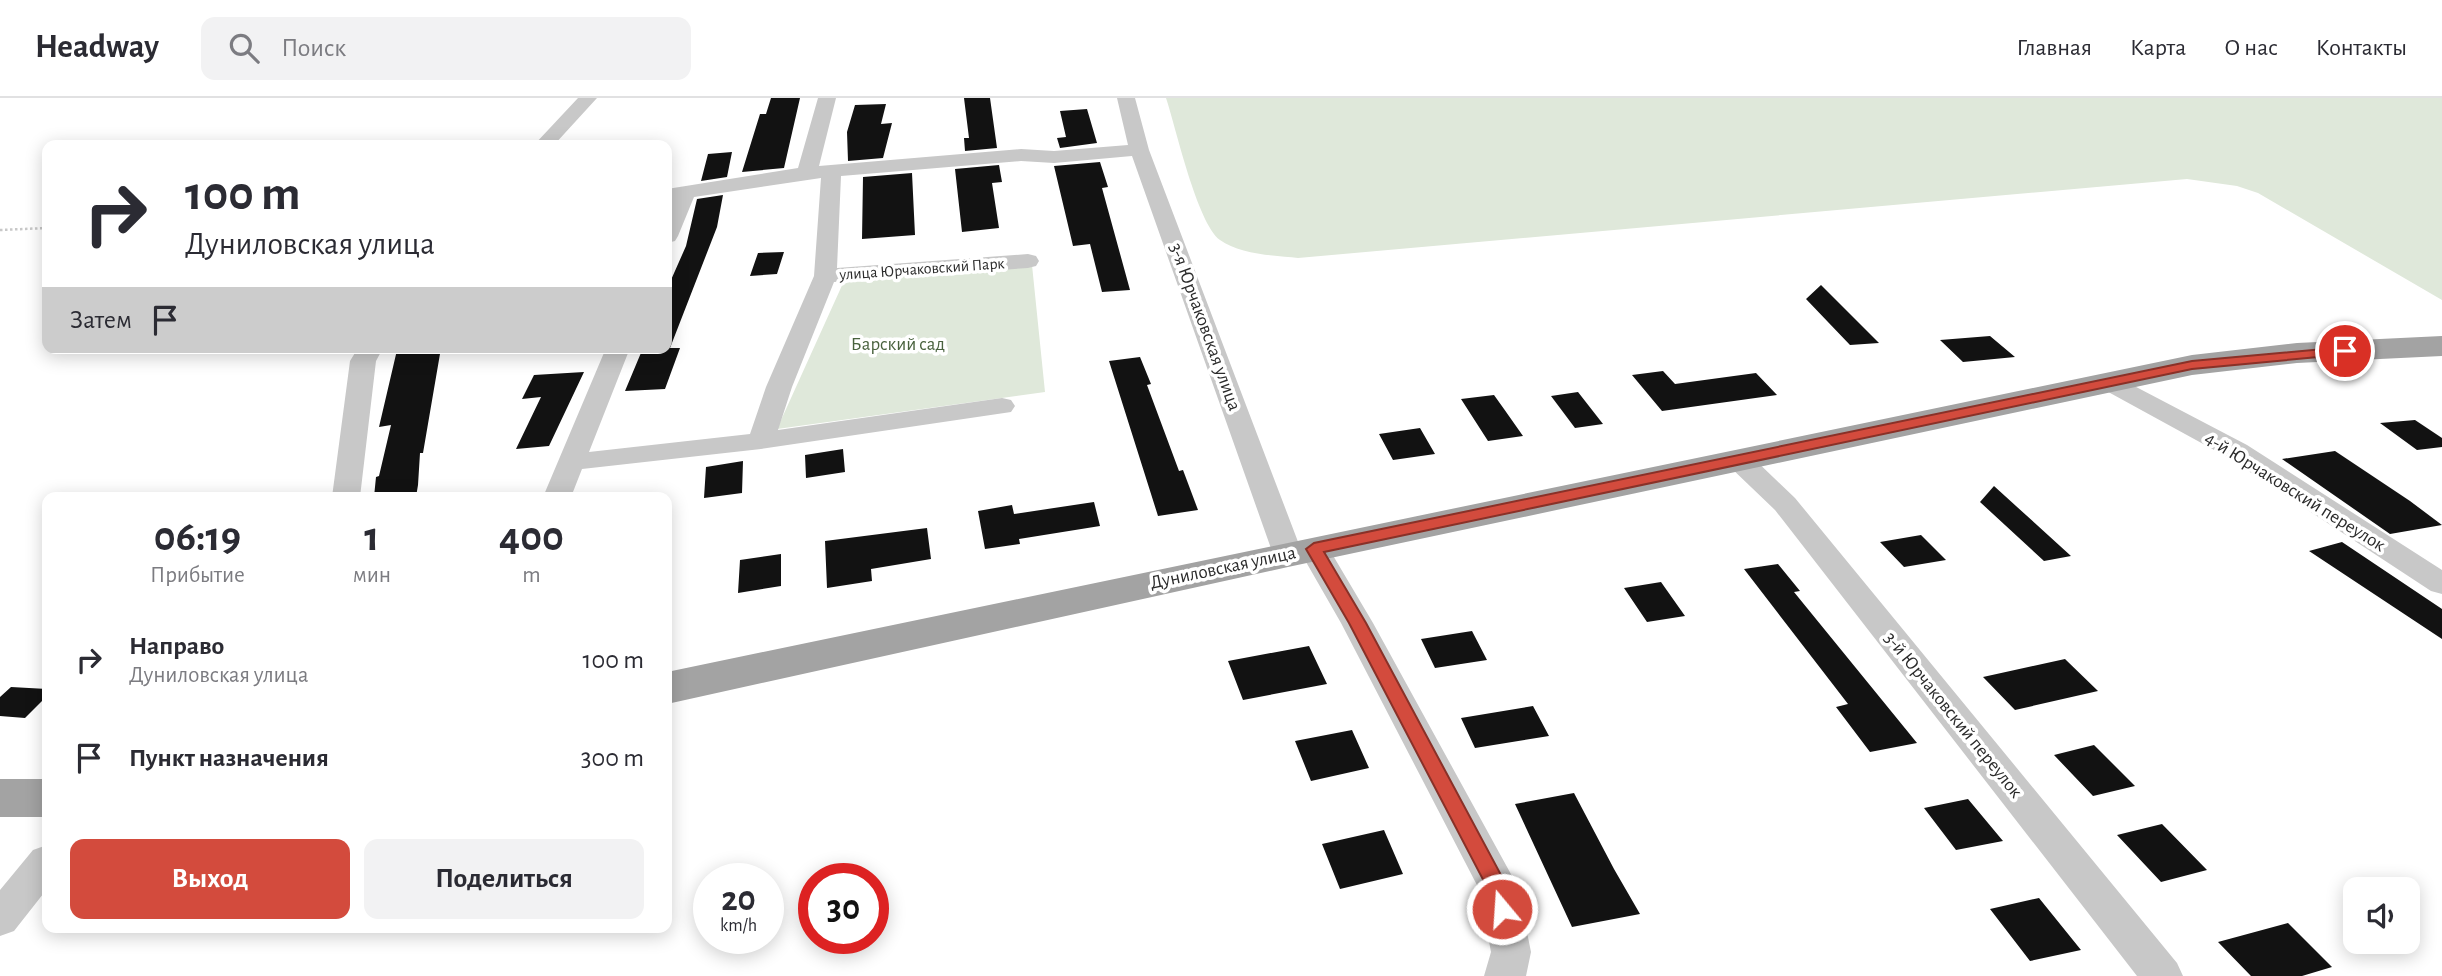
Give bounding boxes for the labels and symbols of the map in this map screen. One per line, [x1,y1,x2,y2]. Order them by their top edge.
street label: 3-я Юрчаковская улица [1166,241,1244,414]
street label: улица Юрчаковский Парк [838,255,1006,284]
pin [2315,321,2375,381]
park label: Барский сад [851,335,945,354]
street label: 4-й Юрчаковский переулок [2201,429,2389,555]
street label: Дуниловская улица [1148,543,1298,593]
street label: 3-й Юрчаковский переулок [1880,628,2026,802]
speed limit sign: 30 [798,863,889,954]
position arrow [1465,872,1539,946]

